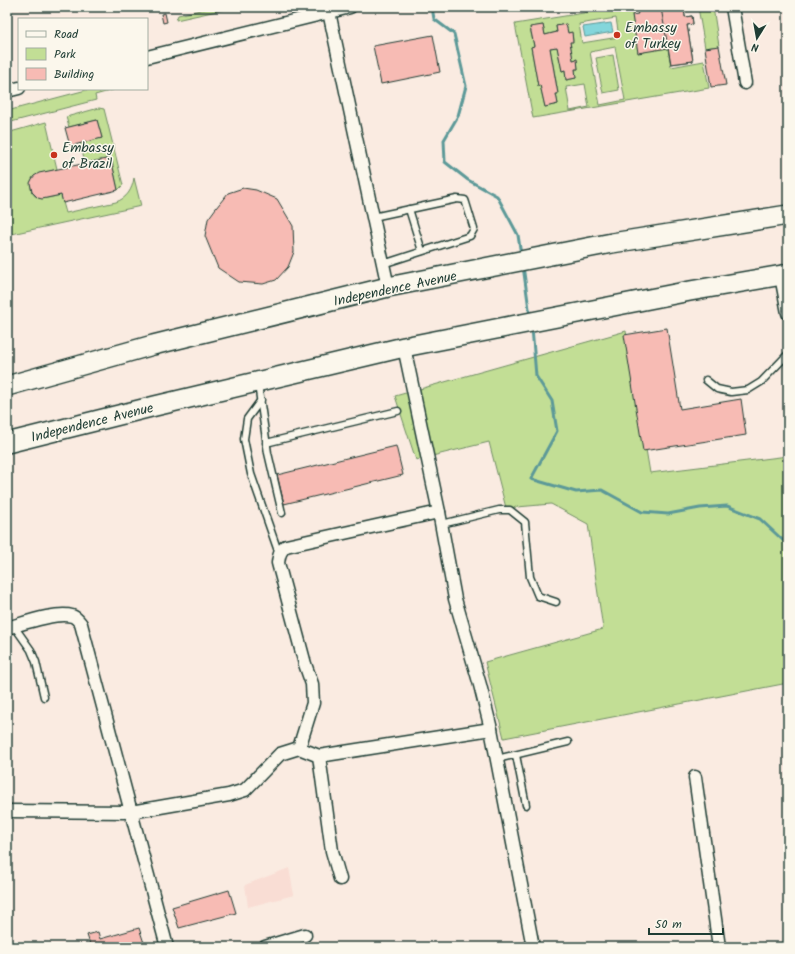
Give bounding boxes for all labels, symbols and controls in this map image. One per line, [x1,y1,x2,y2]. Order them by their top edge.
place label: Embassy of Turkey [625,17,681,55]
legend [18,18,148,90]
north arrow [737,18,777,58]
text: Road [54,25,79,44]
marker: Embassy of Turkey [612,30,622,40]
text: N [750,37,760,56]
text: Park [54,45,76,64]
text: Building [54,65,94,84]
place label: Embassy of Brazil [62,137,114,175]
marker: Embassy of Brazil [49,150,59,160]
street label: Independence Avenue [331,265,460,313]
street label: Independence Avenue [29,397,157,449]
scale bar [649,910,723,936]
text: 50 m [655,915,682,934]

